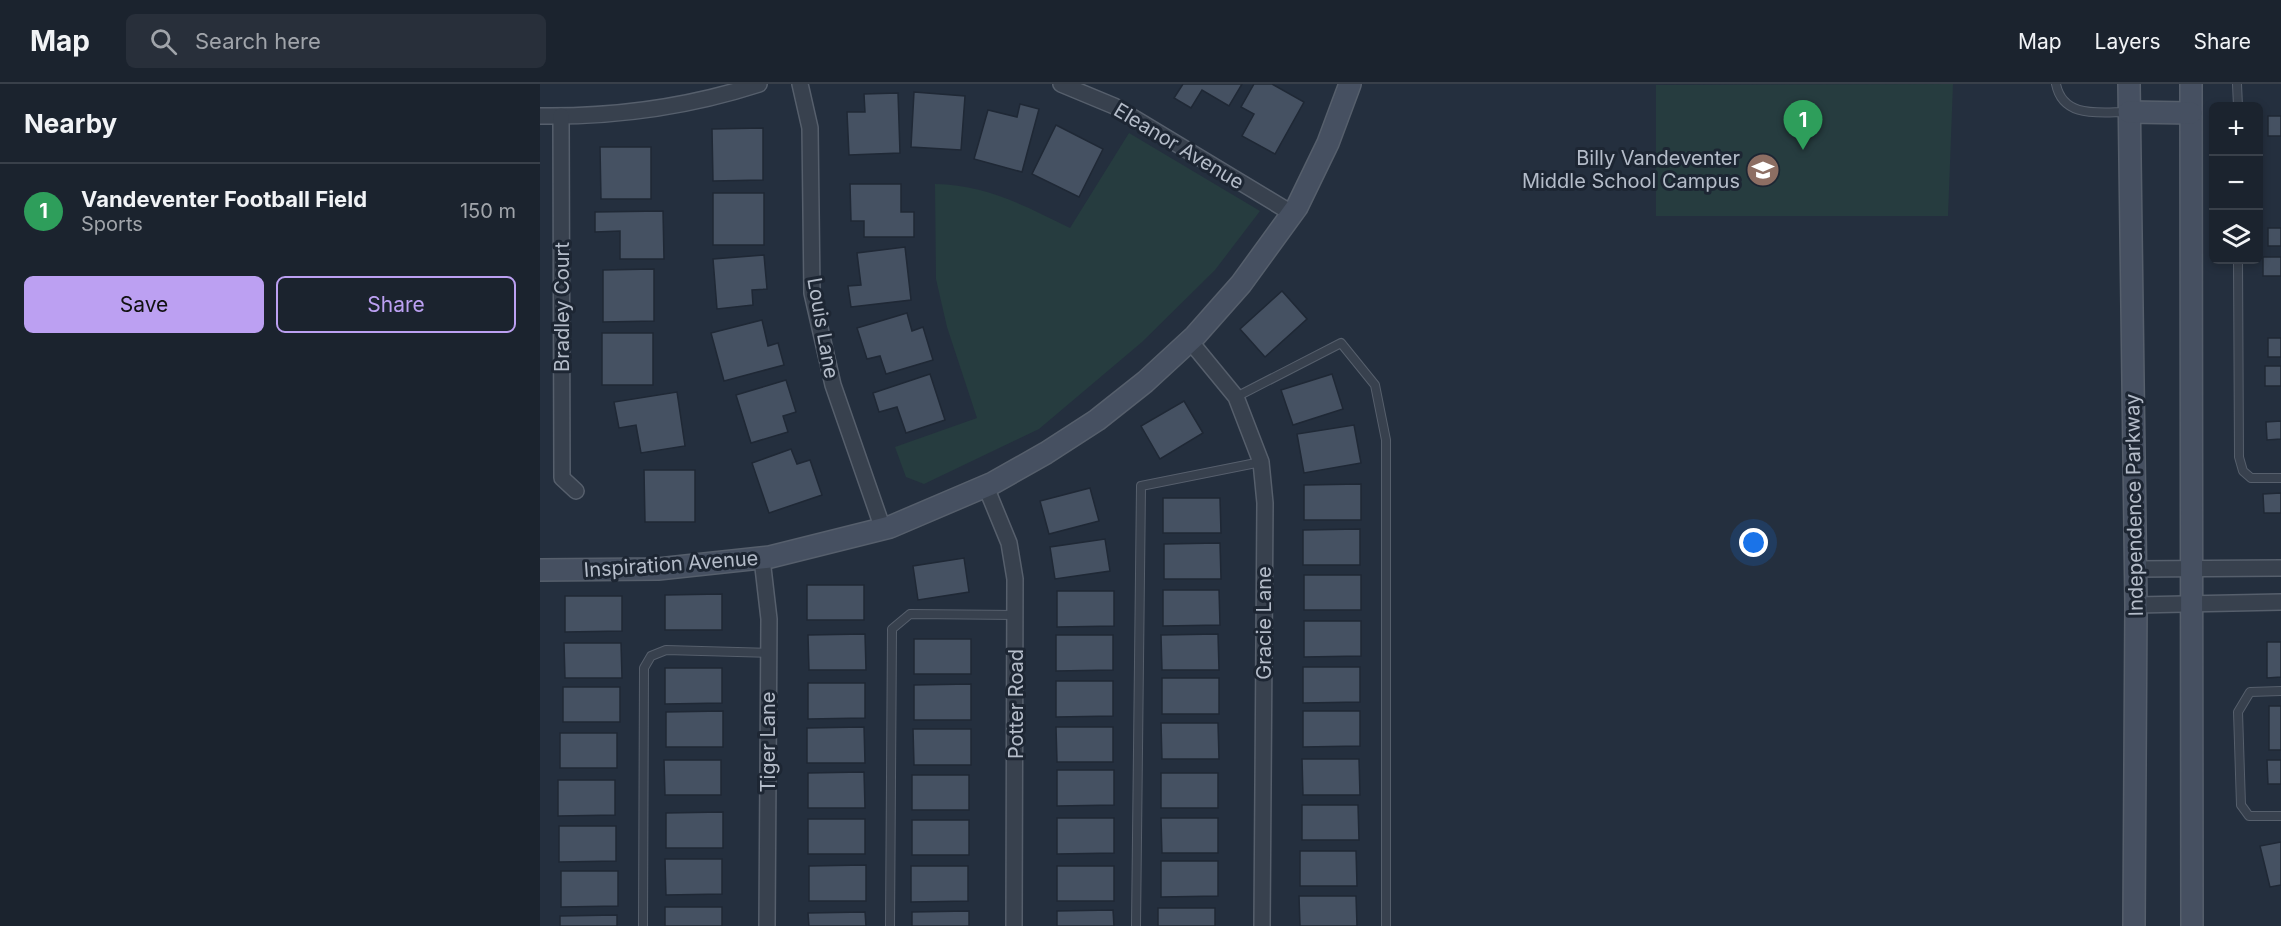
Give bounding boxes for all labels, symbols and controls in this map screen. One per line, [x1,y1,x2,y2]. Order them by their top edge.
search box [126,14,546,68]
text: Map [30,24,90,58]
icon: search [147,25,180,58]
text: Search here [195,28,321,54]
text: Map [2018,29,2062,54]
text: Layers [2095,29,2161,54]
text: Share [2194,29,2251,54]
street label: Eleanor Avenue [1110,98,1248,194]
pin: 1 [1784,100,1822,150]
map controls [2209,102,2263,264]
button: + [2209,102,2263,156]
text: Nearby [24,108,117,139]
place label: Billy Vandeventer Middle School Campus [1522,146,1740,193]
school or university icon: Billy Vandeventer Middle School Campus [1745,152,1781,188]
button: − [2209,156,2263,210]
text: Vandeventer Football Field [81,186,367,212]
text: 1 [39,199,48,223]
text: 150 m [460,199,516,223]
button: layers [2209,210,2263,264]
text: Sports [81,212,143,236]
street label: Bradley Court [550,242,574,372]
button: Save [24,276,264,333]
button: Share [276,276,516,333]
street label: Louis Lane [802,276,844,380]
street label: Independence Parkway [2120,393,2148,617]
your location [1739,528,1768,557]
street label: Inspiration Avenue [583,546,759,582]
street label: Gracie Lane [1252,566,1276,680]
street label: Potter Road [1004,649,1028,759]
street label: Tiger Lane [756,692,780,792]

